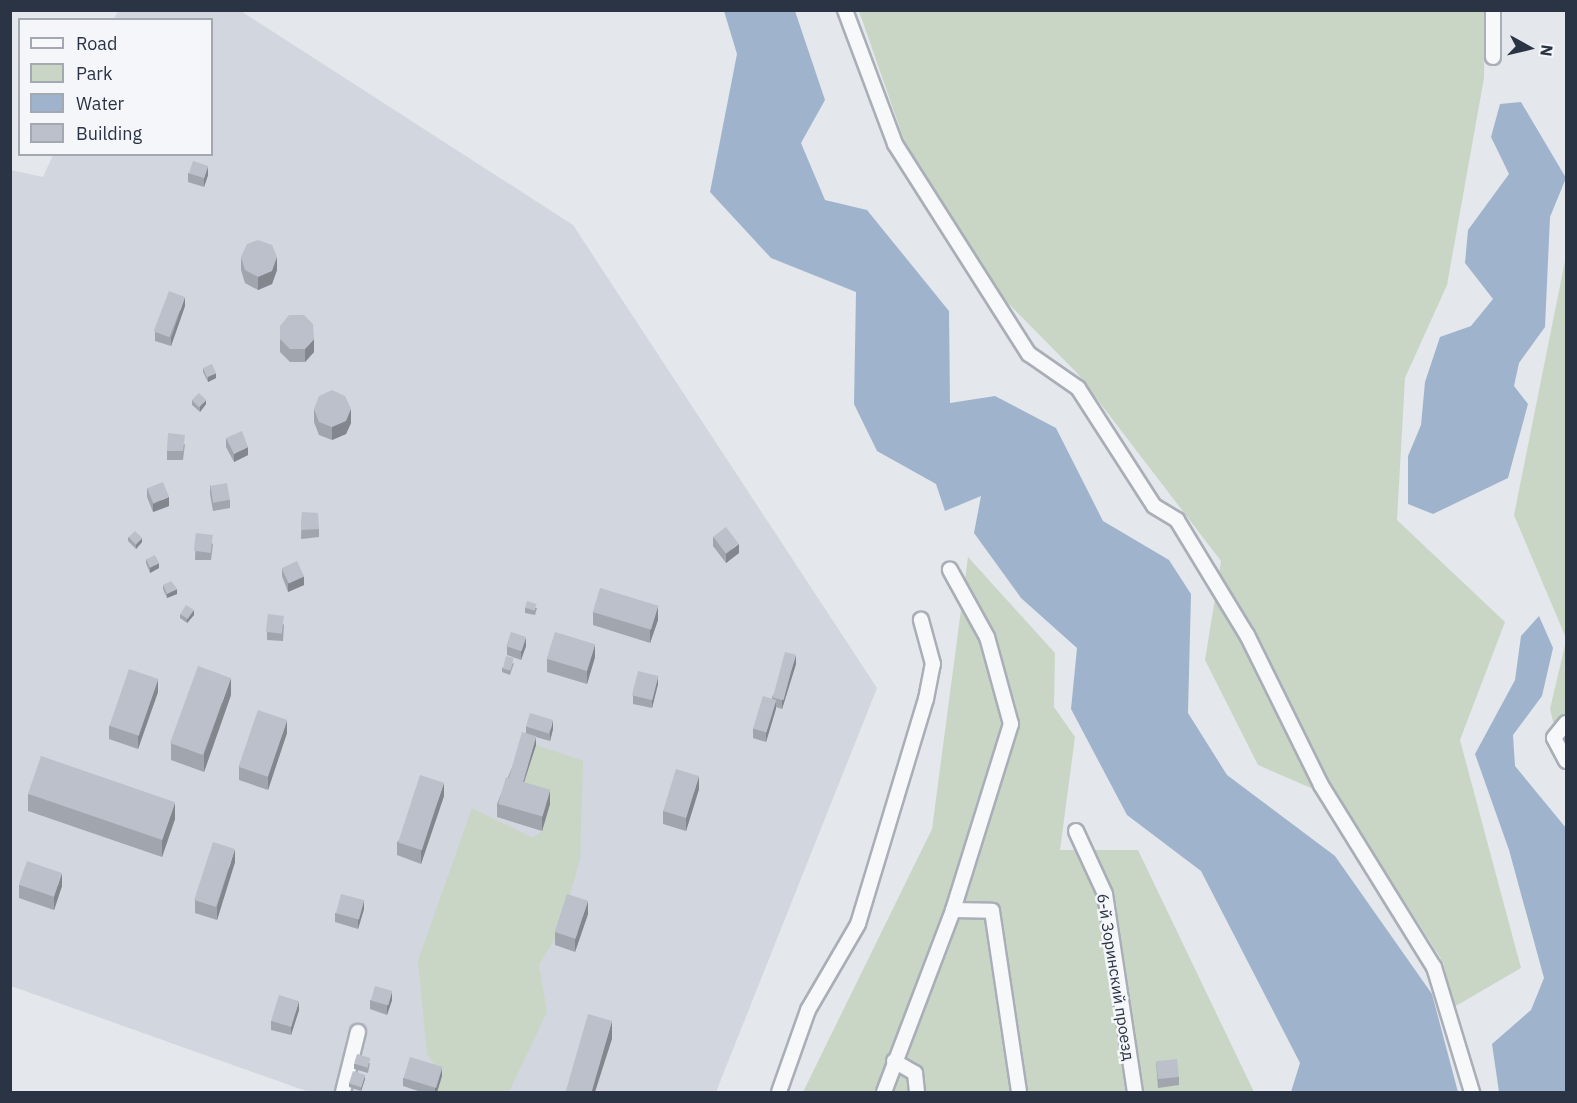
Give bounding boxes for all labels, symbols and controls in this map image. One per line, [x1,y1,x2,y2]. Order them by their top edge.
legend [18,18,213,156]
north arrow [1499,18,1559,78]
text: Road [76,32,117,55]
text: N [1536,43,1558,58]
text: Park [76,62,112,85]
text: Water [76,92,124,115]
text: Building [76,122,142,145]
street label: 6-й Зоринский проезд [1093,892,1139,1062]

